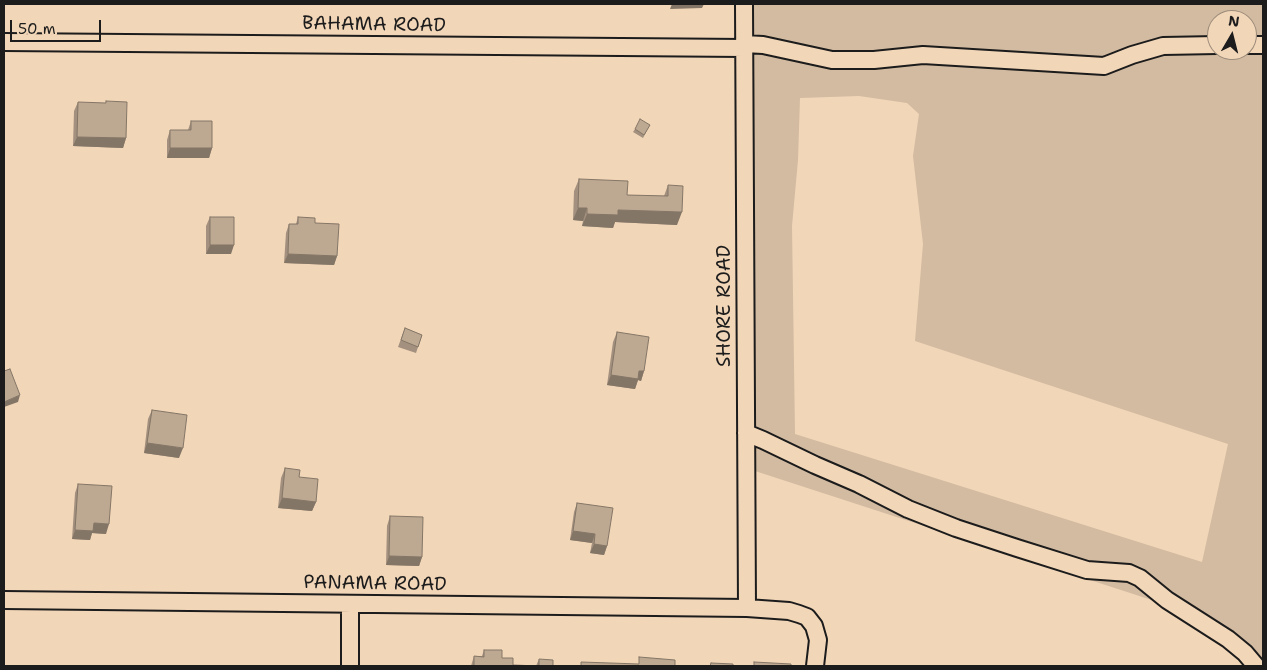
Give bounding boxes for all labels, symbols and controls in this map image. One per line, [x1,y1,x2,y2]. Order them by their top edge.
scale bar [12,10,104,42]
north arrow [1207,10,1257,60]
text: N [1227,11,1241,31]
street label: BAHAMA ROAD [302,12,446,38]
text: 50 m [18,19,56,39]
street label: SHORE ROAD [714,245,736,367]
street label: PANAMA ROAD [303,571,447,597]

